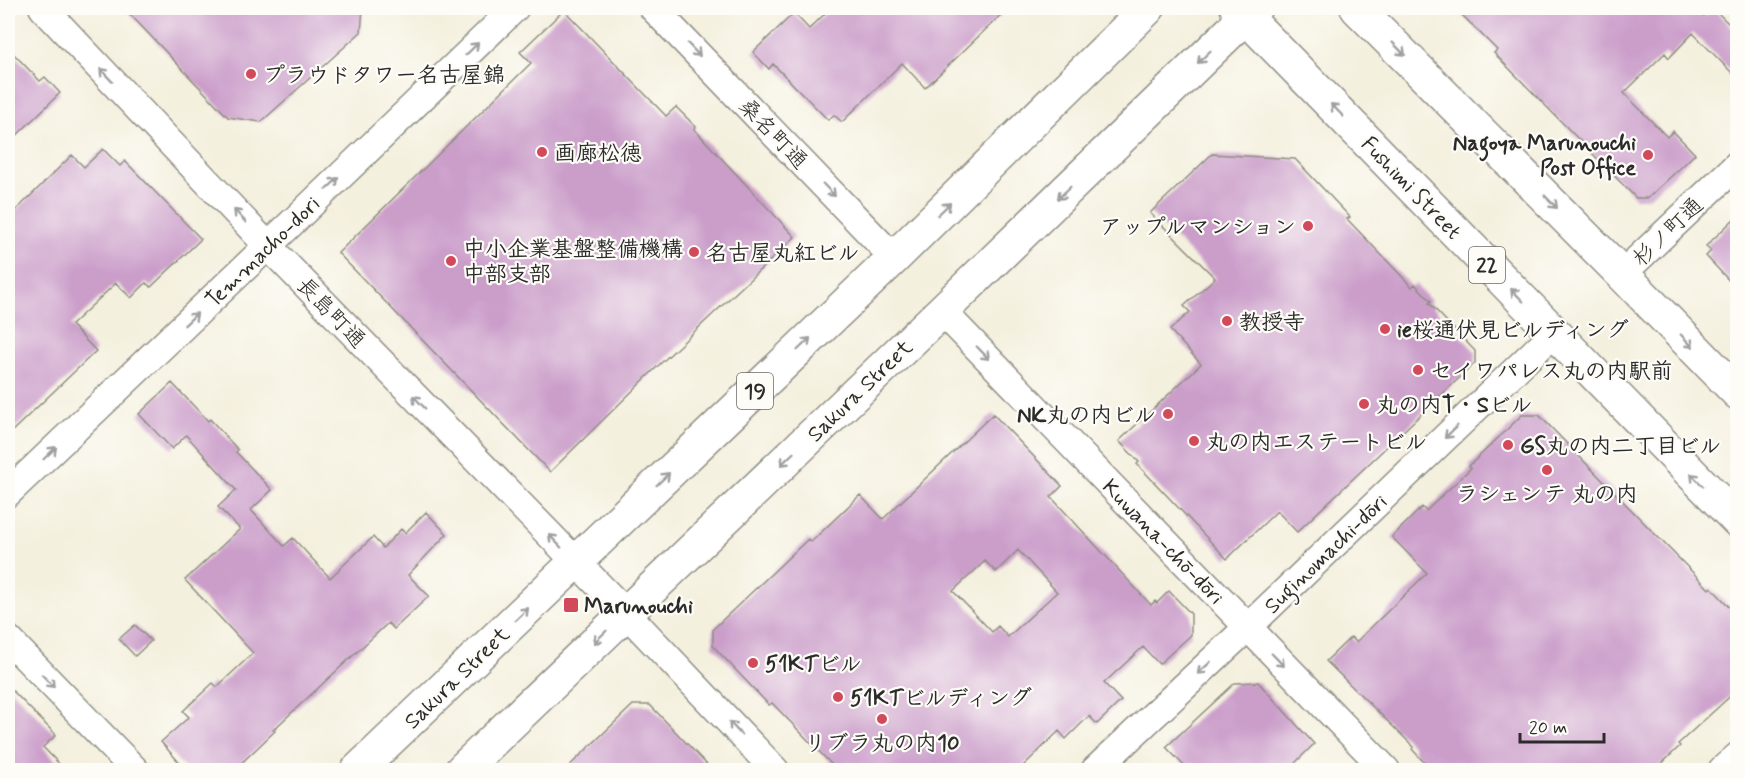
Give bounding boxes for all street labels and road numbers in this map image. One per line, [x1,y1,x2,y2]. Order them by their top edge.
street label: 桑名町通 [732,93,813,176]
street label: Fushimi Street [1354,131,1467,246]
street label: Temmacho-dori [200,191,327,314]
street label: 杉ノ町通 [1627,192,1710,273]
road number: 22 [1469,247,1505,283]
street label: 長島町通 [290,272,371,355]
street label: Sakura Street [802,334,919,449]
road number: 19 [737,373,773,409]
street label: Kuwana-chō-dōri [1096,474,1230,611]
street label: Suginomachi-dōri [1259,488,1396,623]
street label: Sakura Street [399,621,516,736]

